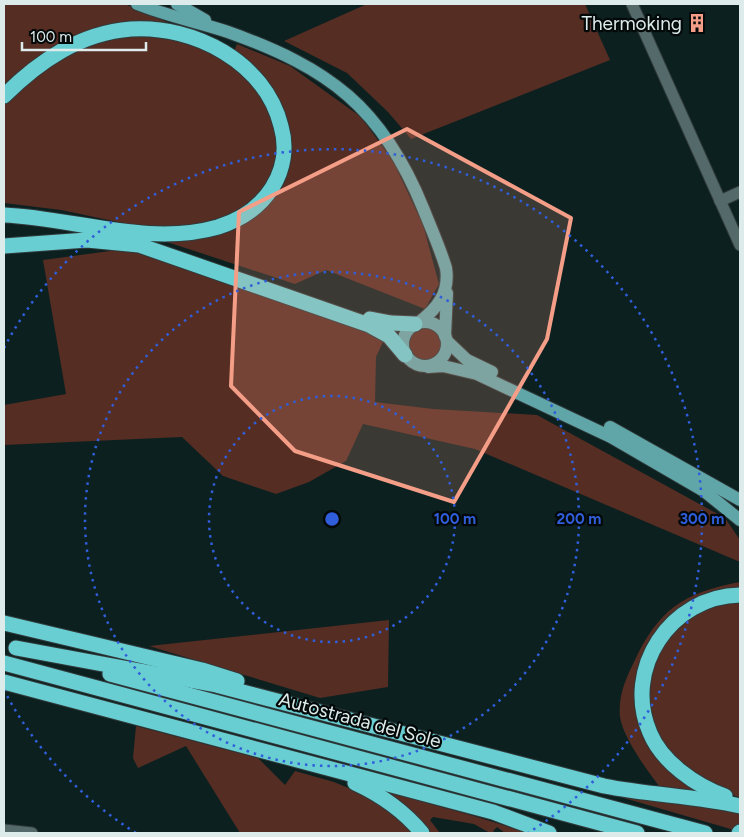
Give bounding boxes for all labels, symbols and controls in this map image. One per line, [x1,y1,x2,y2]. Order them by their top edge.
place label: Thermoking [582,12,682,35]
building icon: Thermoking [686,12,708,34]
scale bar [22,20,146,52]
text: 100 m [30,28,72,46]
centre of rings [323,510,341,528]
text: 100 m [434,510,476,528]
text: 200 m [557,510,601,528]
text: 300 m [680,510,724,528]
street label: Autostrada del Sole [276,687,444,753]

